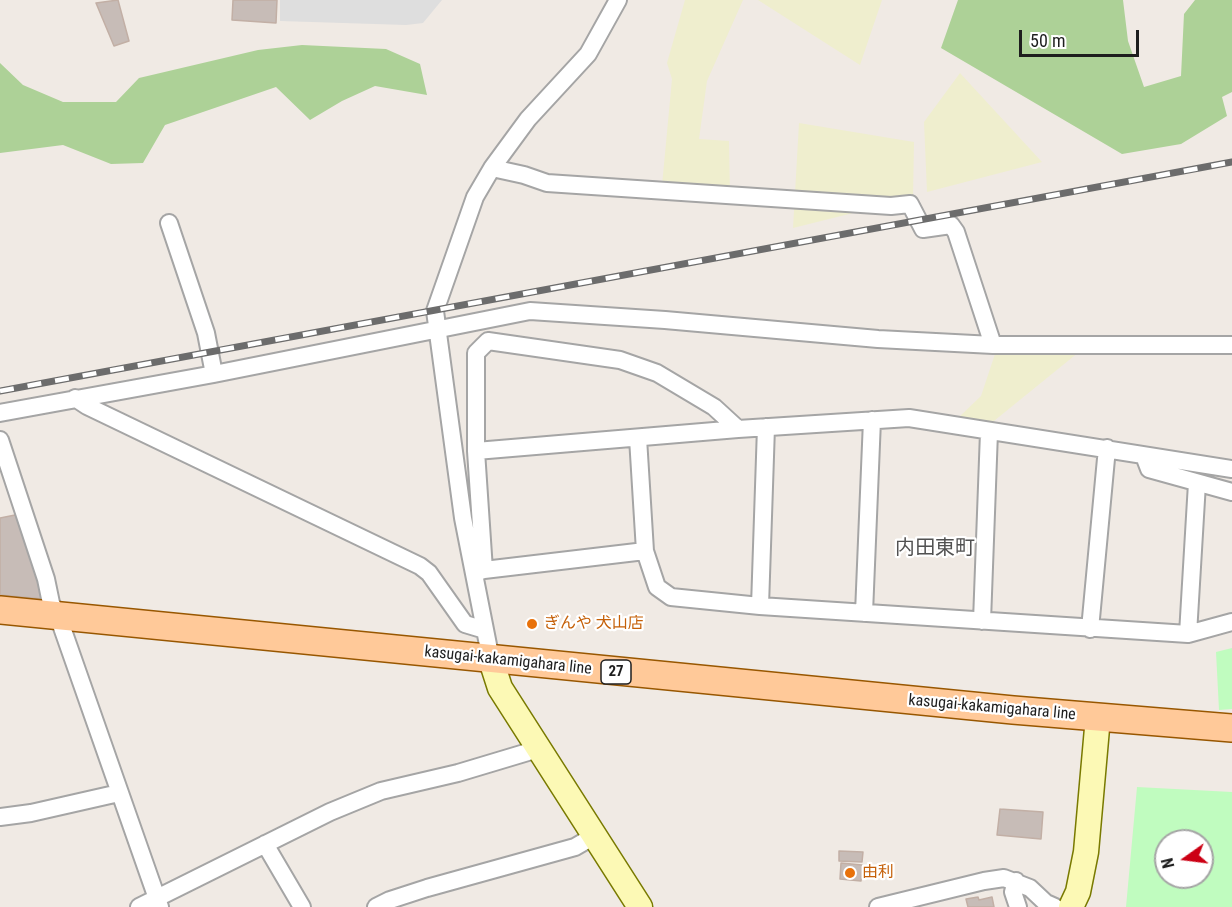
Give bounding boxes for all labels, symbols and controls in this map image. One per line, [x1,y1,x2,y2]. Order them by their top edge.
scale bar [1022,18,1142,56]
text: 50 m [1030,30,1065,51]
district label: 内田東町 [895,537,975,561]
place label: ぎんや 犬山店 [544,614,644,634]
marker: ぎんや 犬山店 [525,617,539,631]
street label: kasugai-kakamigahara line [423,643,593,679]
road number: 27 [601,660,631,684]
street label: kasugai-kakamigahara line [907,691,1077,725]
north arrow [1154,829,1214,889]
text: N [1158,856,1178,870]
place label: 由利 [862,863,894,883]
marker: 由利 [843,866,857,880]

